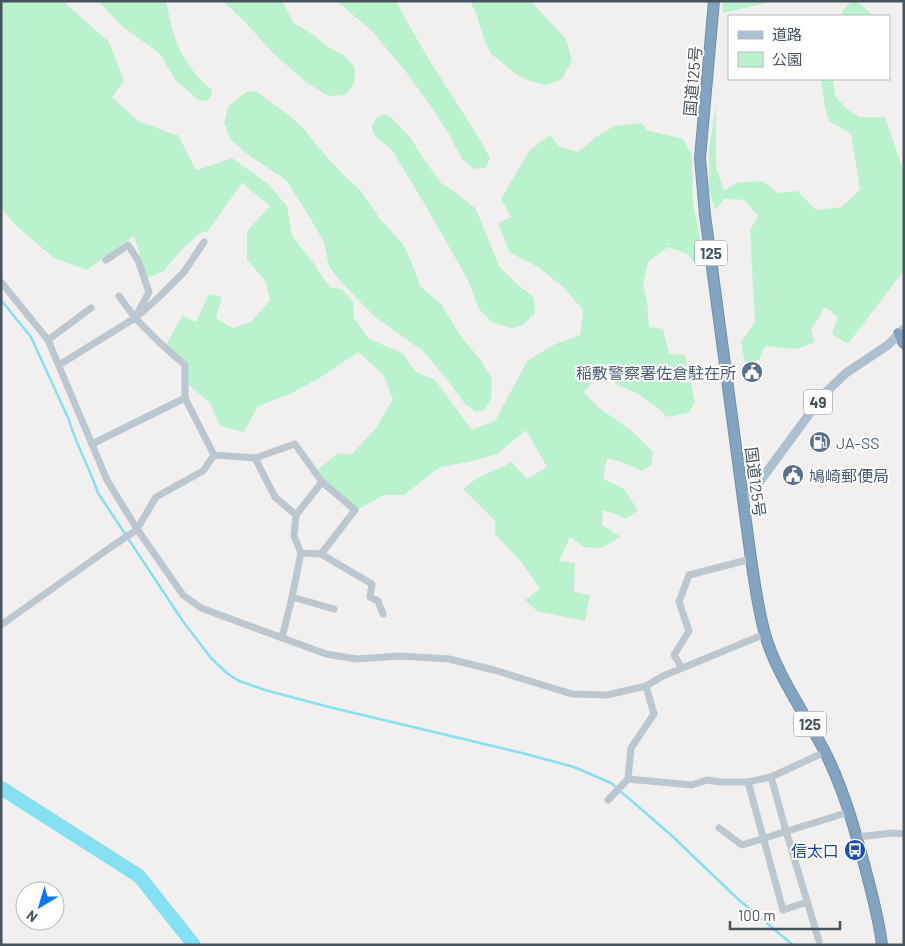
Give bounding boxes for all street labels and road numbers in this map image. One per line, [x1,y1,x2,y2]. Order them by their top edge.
street label: 国道125号 [679,45,705,117]
road number: 125 [695,240,727,266]
road number: 49 [804,390,832,414]
street label: 国道125号 [742,446,770,518]
road number: 125 [794,712,826,736]

